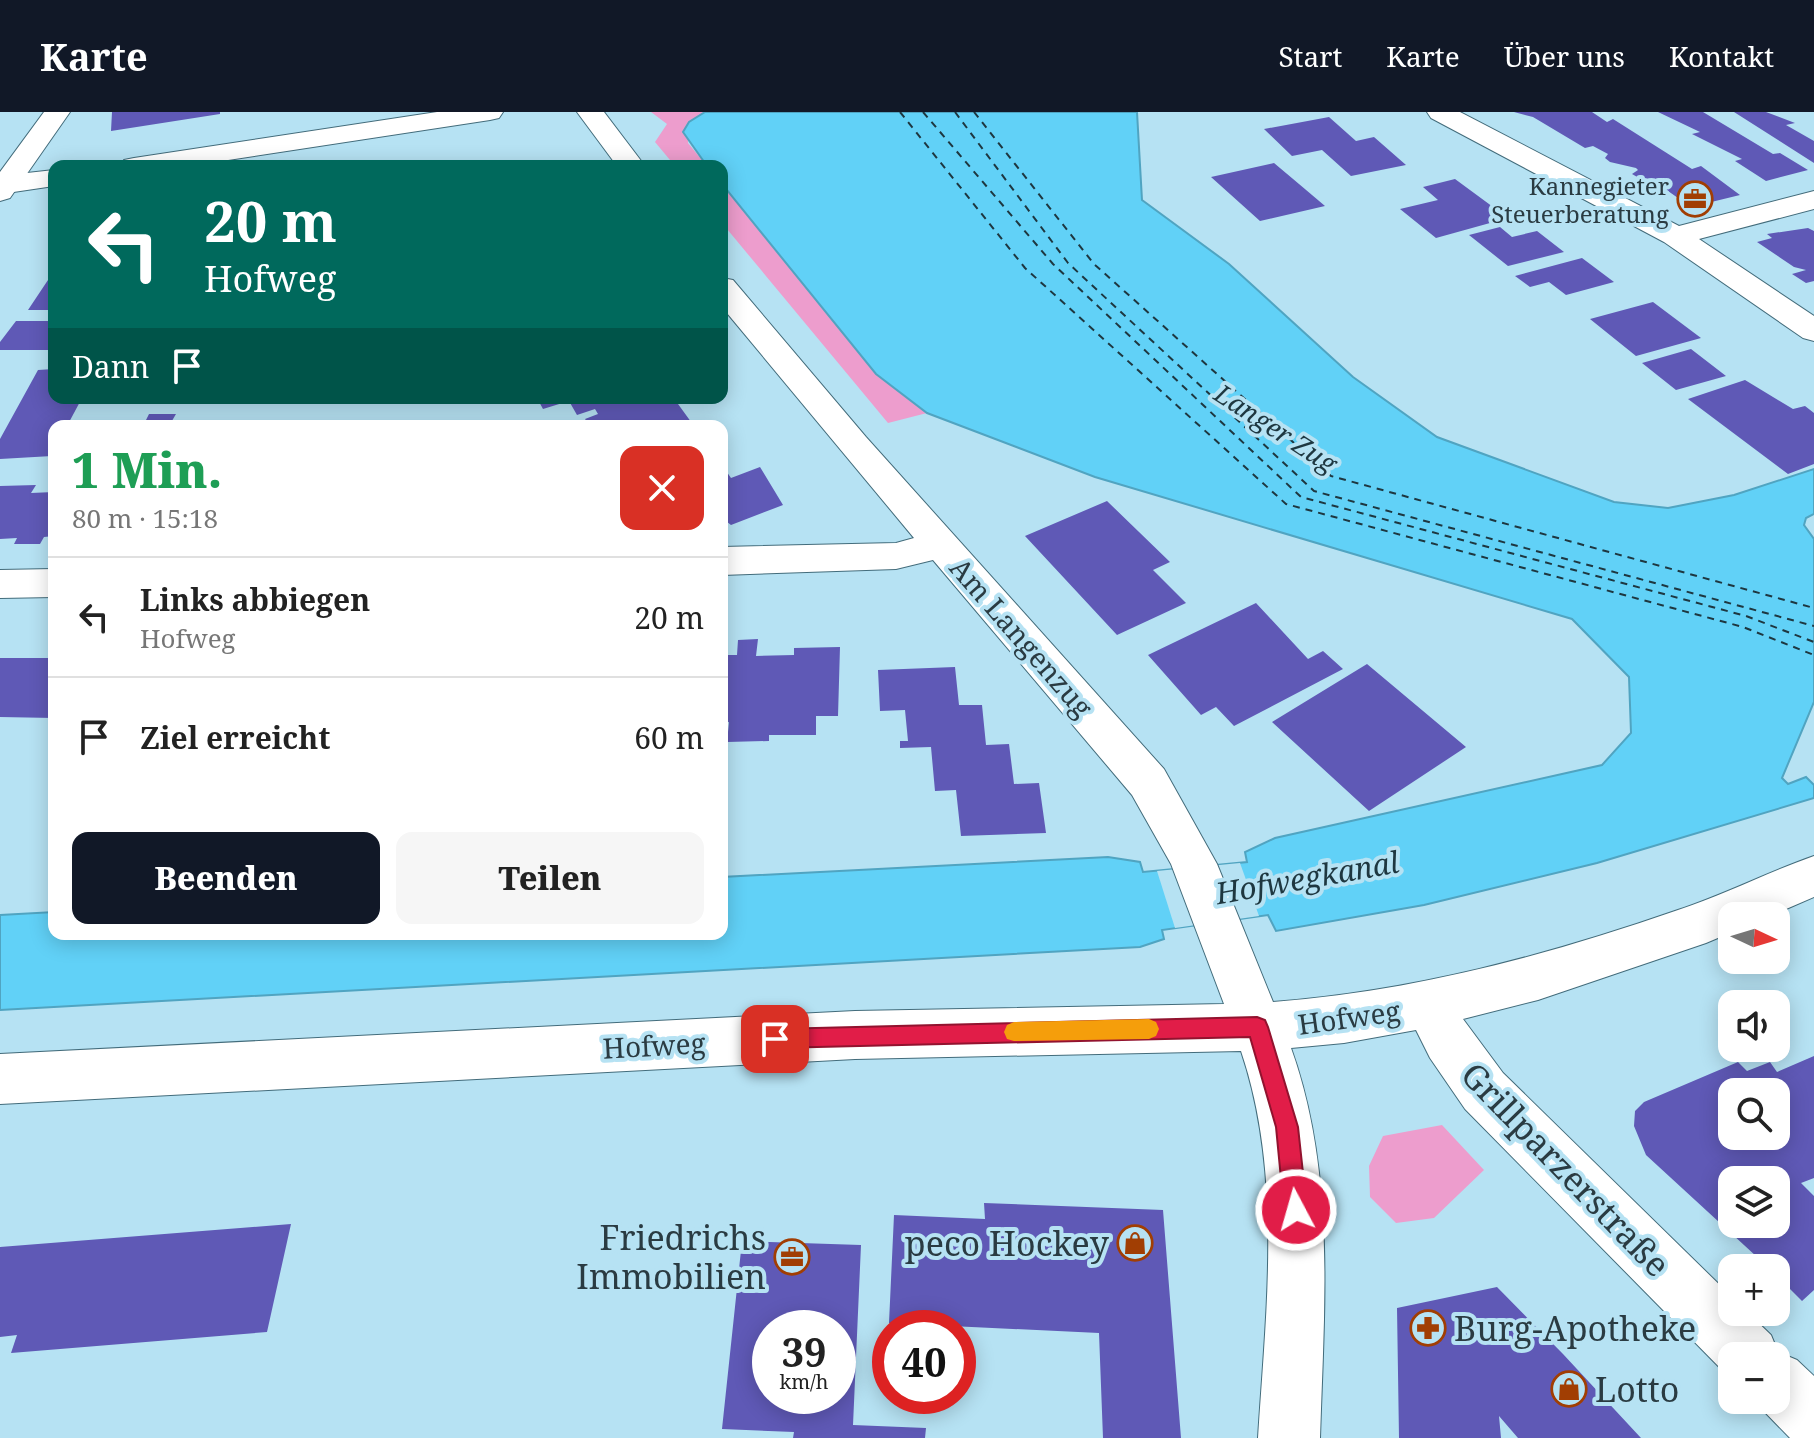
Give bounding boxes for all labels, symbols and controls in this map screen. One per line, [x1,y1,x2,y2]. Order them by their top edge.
text: Karte [40,30,148,82]
text: Start [1278,37,1342,75]
text: Karte [1386,37,1460,75]
text: Über uns [1504,37,1625,75]
text: Kontakt [1669,37,1774,75]
place label: Kannegieter Steuerberatung [1491,169,1669,230]
office icon: Kannegieter Steuerberatung [1676,180,1714,218]
text: 20 m [204,182,337,258]
icon: left [72,192,176,296]
text: Hofweg [204,254,336,303]
icon: arrive [165,344,209,388]
text: Dann [72,346,149,387]
water label: Langer Zug [1207,375,1345,482]
text: 1 Min. [72,437,223,502]
button: close [620,446,704,530]
text: 80 m · 15:18 [72,500,218,536]
street label: Am Langenzug [942,549,1102,725]
text: Links abbiegen [140,579,370,620]
icon: left [72,595,116,639]
text: 20 m [634,597,704,638]
text: Hofweg [140,620,236,656]
icon: arrive [72,715,116,759]
text: Ziel erreicht [140,717,330,758]
text: 60 m [634,717,704,758]
button: Beenden [72,832,380,924]
button: Teilen [396,832,704,924]
water label: Hofwegkanal [1211,841,1402,913]
north arrow [1718,902,1790,974]
map controls [1718,902,1790,1414]
button: sound [1718,990,1790,1062]
street label: Hofweg [1295,991,1403,1043]
pin [741,1005,809,1073]
icon: arrive [753,1017,797,1061]
street label: Hofweg [602,1023,706,1067]
street label: Grillparzerstraße [1452,1052,1680,1286]
button: search [1718,1078,1790,1150]
button: layers [1718,1166,1790,1238]
position arrow [1254,1168,1338,1252]
place label: Friedrichs Immobilien [576,1214,766,1299]
place label: peco Hockey [905,1220,1110,1266]
shop icon: peco Hockey [1116,1224,1154,1262]
office icon: Friedrichs Immobilien [773,1238,811,1276]
button: + [1718,1254,1790,1326]
place label: Burg-Apotheke [1454,1305,1696,1351]
pharmacy icon: Burg-Apotheke [1409,1309,1447,1347]
speed limit sign: 40 [872,1310,976,1414]
text: 39 [781,1324,827,1379]
button: − [1718,1342,1790,1414]
place label: Lotto [1595,1366,1679,1412]
text: km/h [779,1368,829,1395]
shop icon: Lotto [1550,1370,1588,1408]

